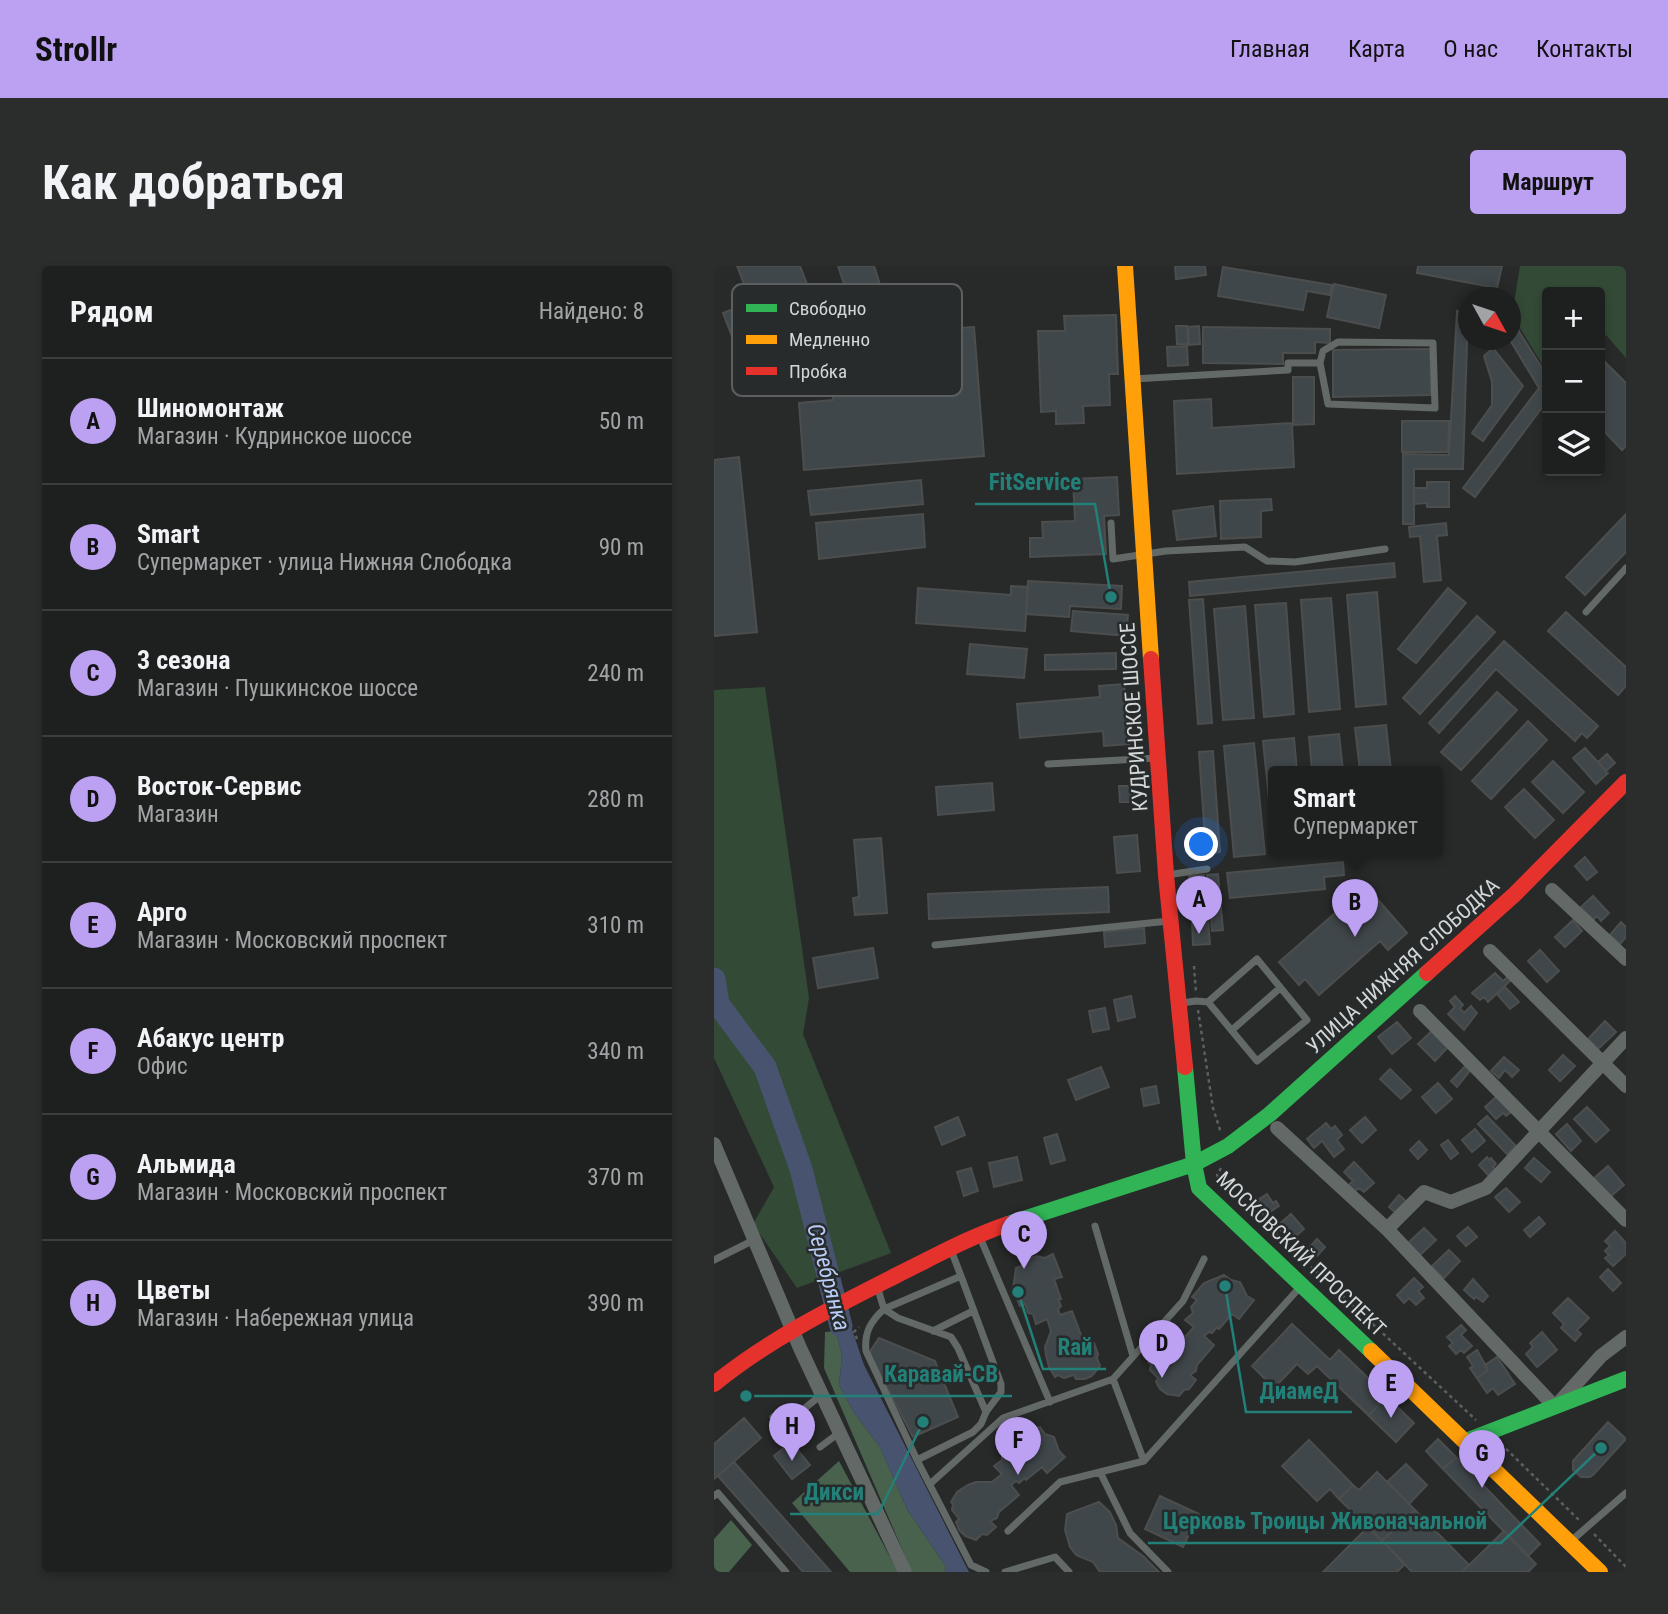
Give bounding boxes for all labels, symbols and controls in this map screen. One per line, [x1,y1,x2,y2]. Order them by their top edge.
text: Strollr [35,30,117,69]
text: Главная [1230,35,1310,63]
text: Карта [1348,35,1405,63]
text: О нас [1443,35,1498,63]
text: Контакты [1536,35,1633,63]
button: Маршрут [1470,150,1626,214]
text: Как добраться [42,154,345,211]
legend [732,284,962,396]
north arrow [1458,287,1521,350]
map controls [1542,287,1605,476]
button: + [1542,287,1605,350]
text: Рядом [70,294,154,329]
text: Свободно [789,297,866,320]
text: Найдено: 8 [539,298,644,325]
text: Медленно [789,328,870,351]
button: − [1542,350,1605,413]
text: Пробка [789,360,847,383]
text: Шиномонтаж [137,393,284,423]
text: A [86,408,100,435]
text: 50 m [599,408,644,435]
button: layers [1542,413,1605,476]
text: Магазин · Кудринское шоссе [137,423,412,450]
callout: FitService [975,460,1095,504]
text: FitService [989,469,1081,496]
text: Smart [137,519,200,549]
text: B [87,534,99,561]
text: 90 m [599,534,644,561]
text: Супермаркет · улица Нижняя Слободка [137,549,512,576]
street label: КУДРИНСКОЕ ШОССЕ [1115,622,1153,812]
text: 3 сезона [137,645,230,675]
text: C [86,660,100,687]
text: 240 m [587,660,644,687]
text: Магазин · Пушкинское шоссе [137,675,418,702]
popup [1268,766,1443,857]
text: Восток-Сервис [137,771,301,801]
text: Smart [1293,783,1356,813]
text: D [87,786,100,813]
text: 280 m [587,786,644,813]
text: Магазин [137,801,219,828]
text: Супермаркет [1293,813,1418,840]
your location [1184,827,1218,861]
street label: УЛИЦА НИЖНЯЯ СЛОБОДКА [1302,873,1504,1059]
pin: A [1176,876,1222,934]
pin: B [1332,879,1378,937]
text: Арго [137,897,187,927]
text: E [87,912,99,939]
text: 310 m [587,912,644,939]
text: Магазин · Московский проспект [137,927,447,954]
text: Абакус центр [137,1023,284,1053]
text: F [88,1038,98,1065]
text: 340 m [587,1038,644,1065]
text: Офис [137,1053,188,1080]
text: Альмида [137,1149,236,1179]
text: G [86,1164,100,1191]
text: 370 m [587,1164,644,1191]
street label: МОСКОВСКИЙ ПРОСПЕКТ [1211,1167,1391,1341]
text: Магазин · Московский проспект [137,1179,447,1206]
pin: C [1001,1211,1047,1269]
water label: Серебрянка [801,1221,856,1334]
text: Цветы [137,1275,210,1305]
text: H [86,1290,100,1317]
text: 390 m [587,1290,644,1317]
text: Магазин · Набережная улица [137,1305,414,1332]
pin: D [1139,1320,1185,1378]
callout: Rай [1043,1325,1106,1369]
text: Rай [1057,1334,1093,1361]
callout: Каравай-СВ [870,1352,1012,1396]
pin: E [1368,1360,1414,1418]
text: Каравай-СВ [884,1361,998,1388]
callout: ДиамеД [1246,1368,1352,1412]
text: ДиамеД [1260,1378,1338,1405]
pin: H [769,1403,815,1461]
pin: F [995,1417,1041,1475]
pin: G [1459,1430,1505,1488]
callout: Дикси [790,1470,878,1514]
text: Дикси [804,1479,864,1506]
callout: Церковь Троицы Живоначальной [1148,1499,1501,1543]
text: Церковь Троицы Живоначальной [1163,1508,1487,1535]

